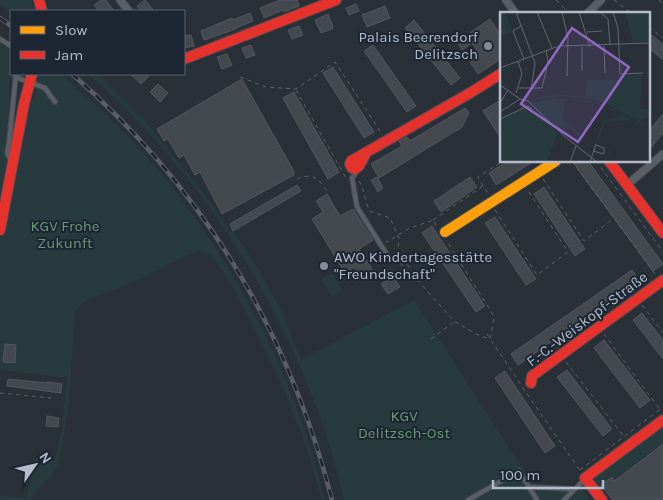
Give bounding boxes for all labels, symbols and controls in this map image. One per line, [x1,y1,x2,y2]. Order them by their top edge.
legend [10,10,185,75]
inset map [500,12,650,162]
text: Slow [55,21,87,39]
place label: Palais Beerendorf Delitzsch [359,28,479,63]
marker: Palais Beerendorf Delitzsch [482,40,494,52]
text: Jam [55,46,83,64]
park label: KGV Frohe Zukunft [30,217,100,252]
place label: AWO Kindertagesstätte "Freundschaft" [334,248,492,283]
marker: AWO Kindertagesstätte "Freundschaft" [318,260,330,272]
street label: F.-C.-Weiskopf-Straße [523,268,651,370]
park label: KGV Delitzsch-Ost [358,407,450,442]
north arrow [10,440,60,490]
text: N [36,449,55,467]
scale bar [493,458,603,490]
text: 100 m [500,466,540,484]

